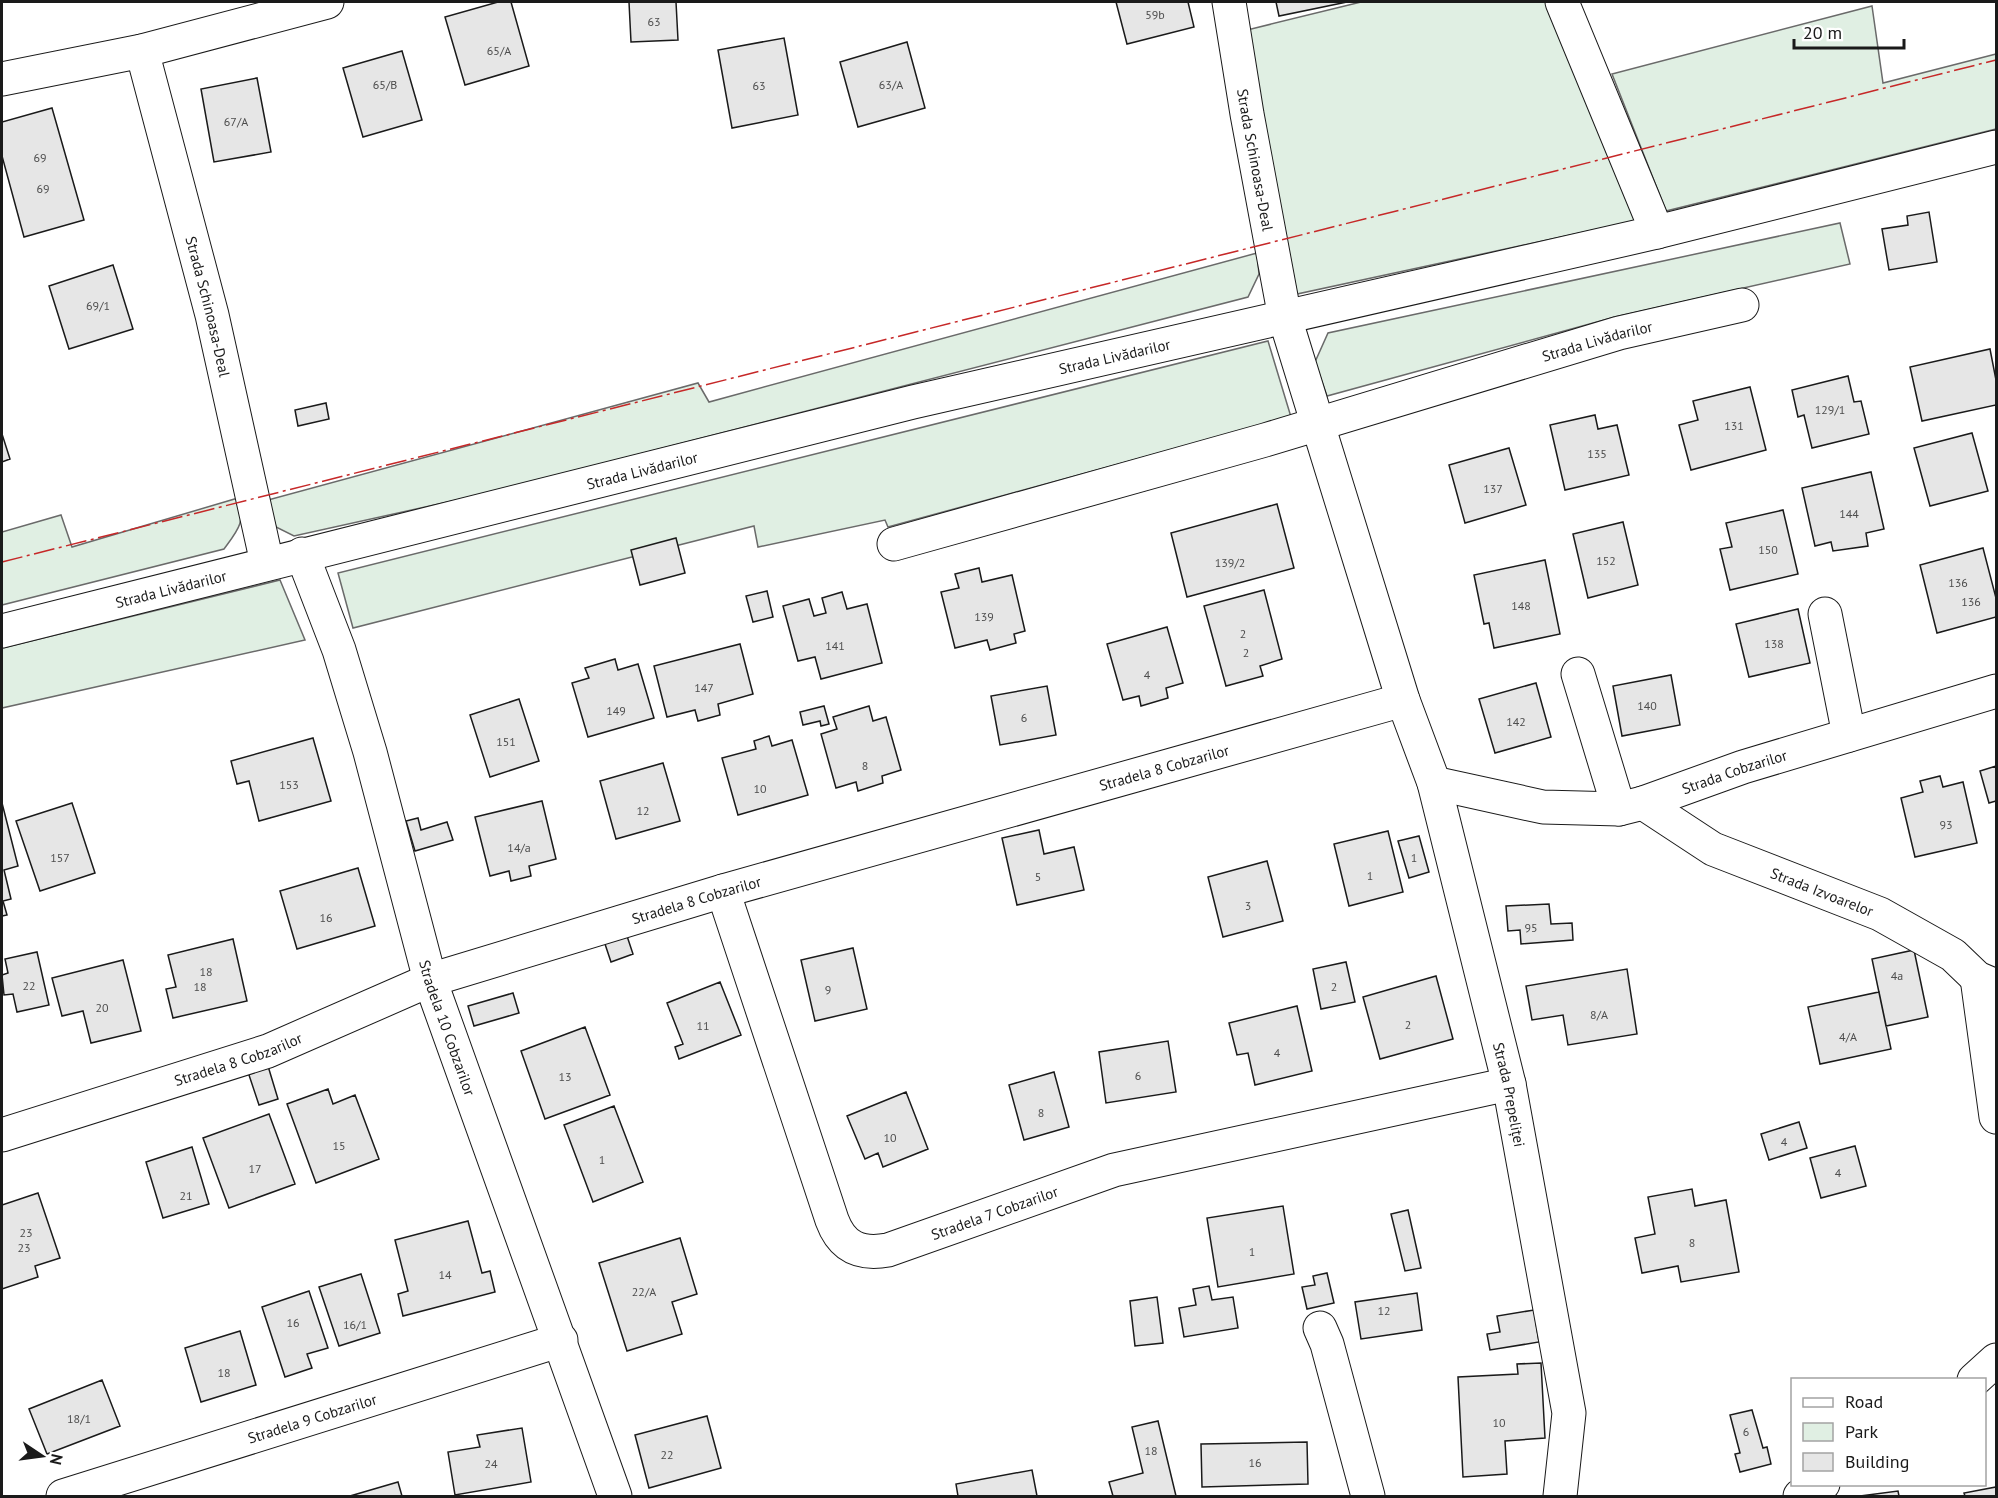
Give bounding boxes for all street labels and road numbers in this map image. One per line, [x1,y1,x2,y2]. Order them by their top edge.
street label: Strada Schinoasa-Deal [1234,87,1278,233]
street label: Strada Schinoasa-Deal [182,234,235,379]
street label: Strada Livădarilor [1540,316,1654,365]
street label: Strada Livădarilor [1057,334,1172,378]
street label: Strada Livădarilor [585,447,700,493]
street label: Strada Livădarilor [113,565,228,612]
street label: Stradela 8 Cobzarilor [1097,740,1231,794]
street label: Strada Cobzarilor [1679,745,1789,798]
street label: Strada Izvoarelor [1768,863,1876,920]
street label: Stradela 8 Cobzarilor [629,871,763,928]
street label: Stradela 10 Cobzarilor [416,958,480,1098]
street label: Stradela 8 Cobzarilor [172,1028,305,1090]
street label: Strada Prepeliței [1489,1040,1530,1148]
street label: Stradela 7 Cobzarilor [928,1181,1060,1244]
street label: Stradela 9 Cobzarilor [245,1389,379,1447]

